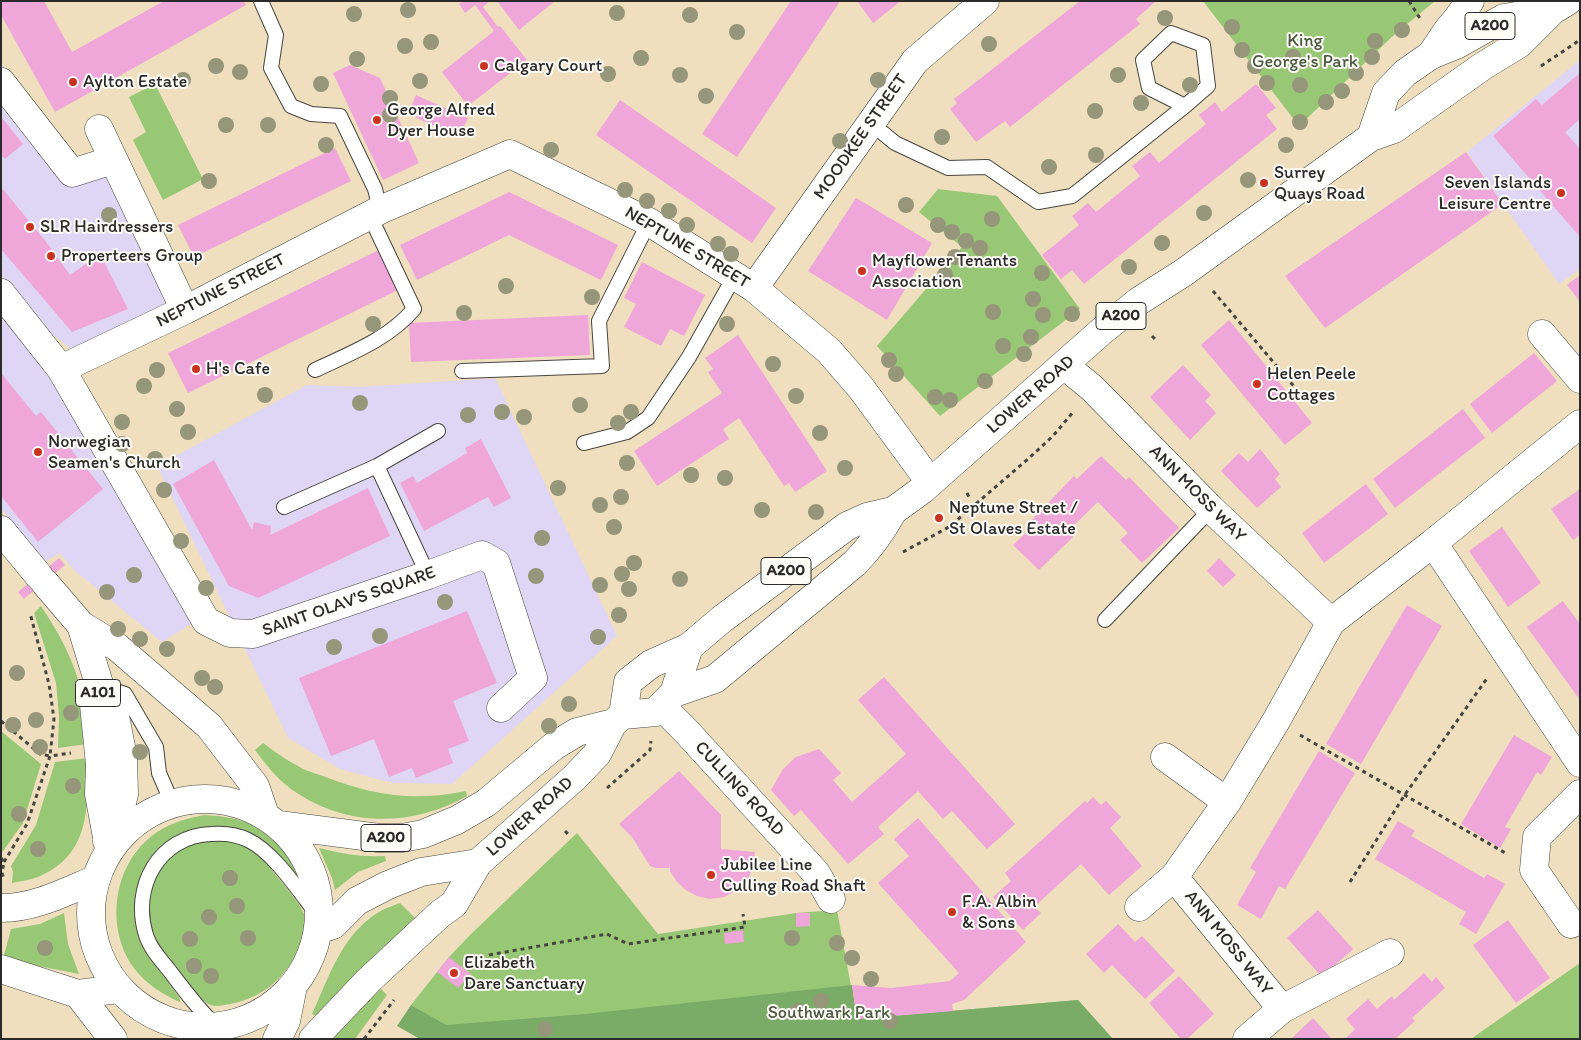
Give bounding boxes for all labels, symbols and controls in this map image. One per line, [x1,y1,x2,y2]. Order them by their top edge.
road number: A200 [1465,12,1515,40]
park label: King George's Park [1252,30,1358,72]
place label: Calgary Court [494,55,602,77]
marker: Calgary Court [478,60,490,72]
street label: MOODKEE STREET [810,70,912,204]
place label: Aylton Estate [83,71,187,93]
marker: Aylton Estate [67,76,79,88]
place label: George Alfred Dyer House [387,99,495,142]
marker: George Alfred Dyer House [371,114,383,126]
place label: Surrey Quays Road [1274,162,1365,204]
place label: Seven Islands Leisure Centre [1439,172,1551,214]
marker: Surrey Quays Road [1258,177,1270,189]
marker: Seven Islands Leisure Centre [1555,187,1567,199]
street label: NEPTUNE STREET [621,202,753,294]
place label: SLR Hairdressers [40,216,173,238]
marker: SLR Hairdressers [24,221,36,233]
place label: Properteers Group [61,245,203,267]
street label: NEPTUNE STREET [153,249,289,333]
marker: Properteers Group [45,250,57,262]
place label: Mayflower Tenants Association [872,250,1017,292]
marker: Mayflower Tenants Association [856,265,868,277]
road number: A200 [1096,302,1146,330]
street label: LOWER ROAD [983,351,1079,439]
place label: H's Cafe [206,358,270,380]
marker: H's Cafe [190,363,202,375]
place label: Helen Peele Cottages [1267,363,1356,406]
marker: Helen Peele Cottages [1251,378,1263,390]
place label: Norwegian Seamen's Church [48,431,181,474]
street label: ANN MOSS WAY [1144,441,1250,547]
marker: Norwegian Seamen's Church [32,446,44,458]
place label: Neptune Street / St Olaves Estate [949,497,1078,540]
marker: Neptune Street / St Olaves Estate [933,512,945,524]
road number: A200 [761,558,811,584]
street label: SAINT OLAV'S SQUARE [259,562,439,642]
road number: A101 [76,680,120,706]
street label: CULLING ROAD [690,737,788,841]
street label: LOWER ROAD [482,772,578,862]
road number: A200 [361,824,411,851]
place label: Jubilee Line Culling Road Shaft [721,854,866,896]
marker: Jubilee Line Culling Road Shaft [705,869,717,881]
street label: ANN MOSS WAY [1179,886,1277,1000]
place label: F.A. Albin & Sons [962,891,1036,934]
marker: F.A. Albin & Sons [946,906,958,918]
place label: Elizabeth Dare Sanctuary [464,952,584,994]
marker: Elizabeth Dare Sanctuary [448,967,460,979]
park label: Southwark Park [768,1002,890,1024]

